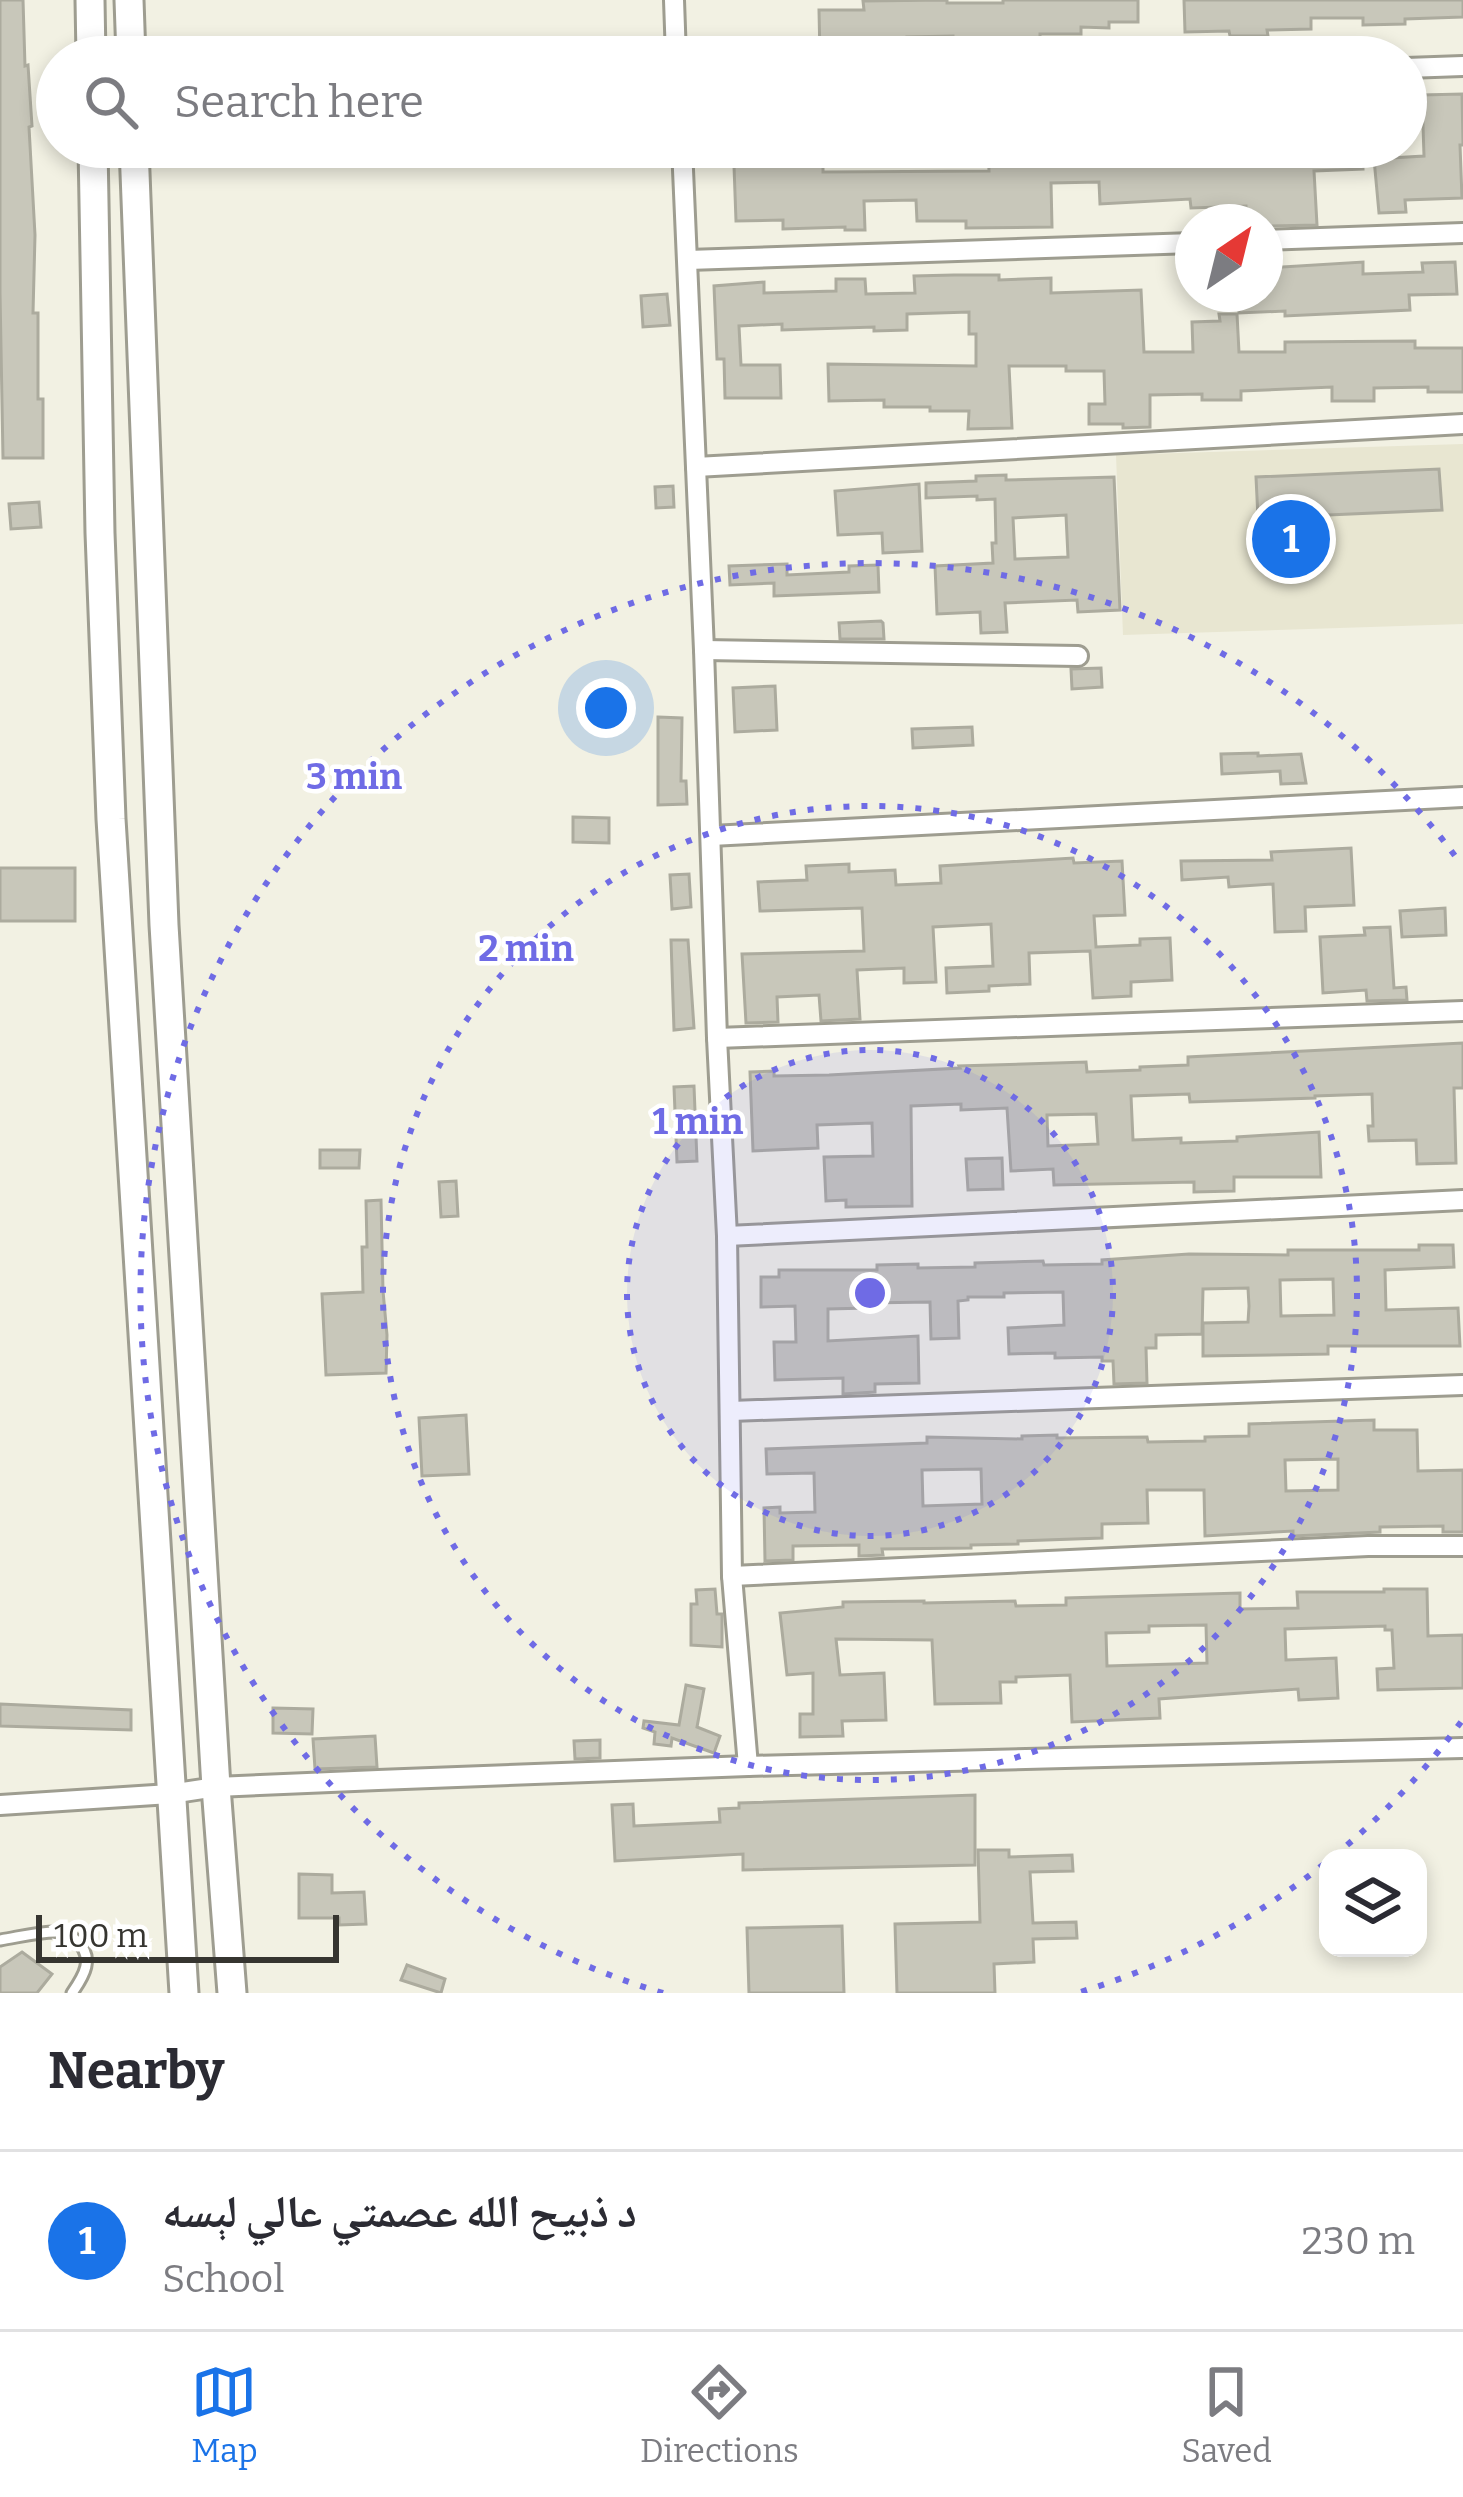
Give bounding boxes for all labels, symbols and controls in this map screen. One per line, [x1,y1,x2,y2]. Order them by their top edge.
search box [36,36,1427,168]
icon: search [78,69,144,135]
text: Search here [174,75,424,129]
north arrow [1175,204,1283,312]
pin: 1 [1252,494,1330,584]
your location [576,678,636,738]
text: 3 min [306,755,402,799]
text: 2 min [478,927,574,971]
text: 1 min [652,1100,744,1144]
centre of rings [849,1272,891,1314]
map controls [1319,1849,1427,1957]
button: layers [1319,1849,1427,1957]
scale bar [36,1909,339,1962]
text: 100 m [54,1916,148,1956]
text: Nearby [48,2040,224,2102]
text: د ذبیح الله عصمتي عالي لېسه [162,2185,637,2239]
text: 1 [79,2218,95,2264]
text: 230 m [1302,2218,1415,2264]
text: School [162,2256,285,2302]
tab: Map [191,2359,258,2471]
tab: Directions [640,2359,799,2471]
tab: Saved [1181,2359,1272,2471]

